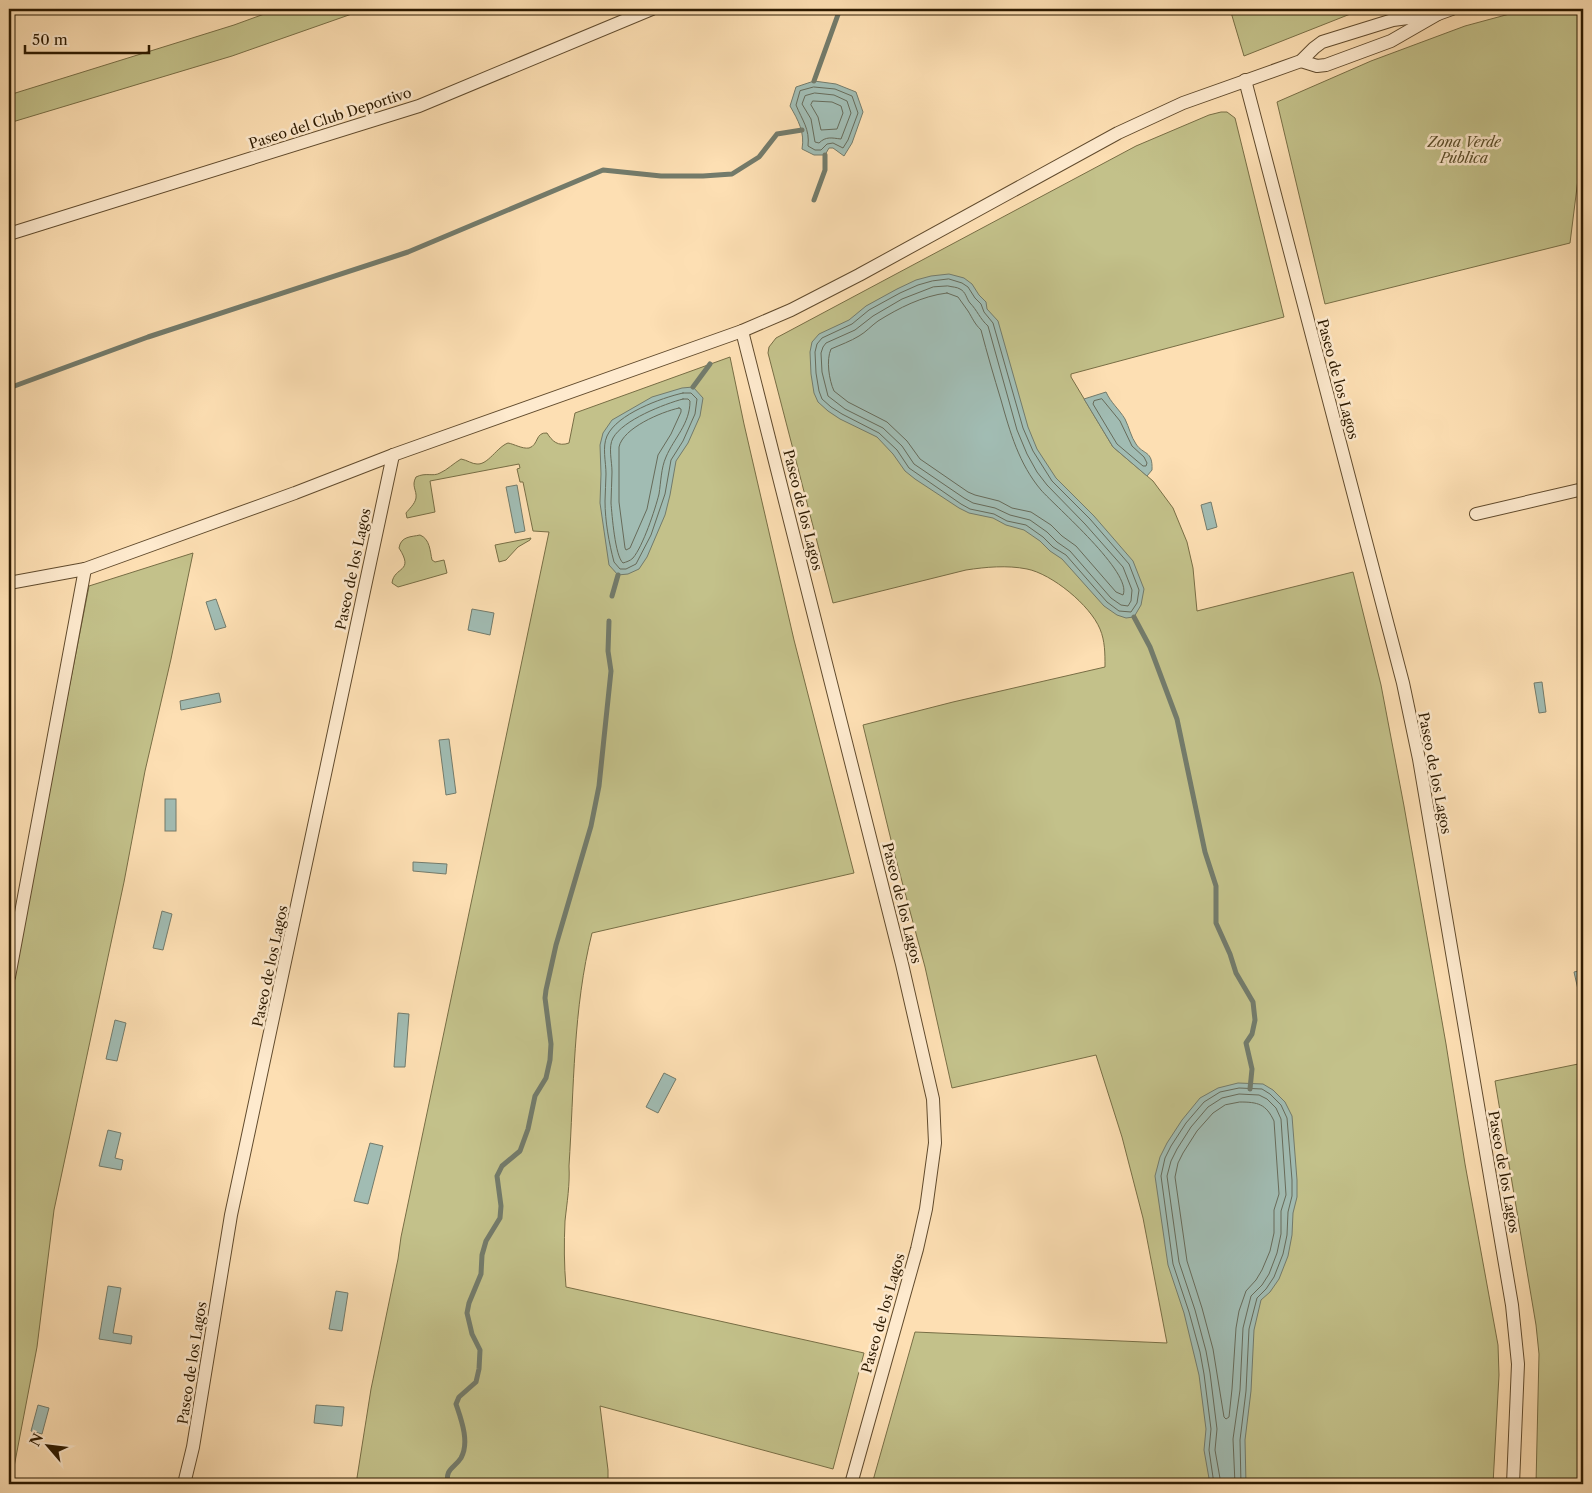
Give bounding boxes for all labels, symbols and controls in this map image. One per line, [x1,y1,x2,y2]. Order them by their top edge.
scale bar [25,22,149,54]
text: 50 m [32,30,68,49]
street label: Paseo del Club Deportivo [246,83,414,153]
park label: Zona Verde Pública [1426,133,1502,167]
street label: Paseo de los Lagos [1313,317,1363,441]
street label: Paseo de los Lagos [779,448,827,572]
street label: Paseo de los Lagos [331,507,375,631]
street label: Paseo de los Lagos [1414,710,1456,836]
street label: Paseo de los Lagos [878,841,926,965]
street label: Paseo de los Lagos [248,904,292,1028]
street label: Paseo de los Lagos [1484,1109,1524,1235]
street label: Paseo de los Lagos [857,1251,909,1375]
street label: Paseo de los Lagos [173,1300,211,1426]
north arrow [22,1420,72,1470]
text: N [26,1430,47,1449]

